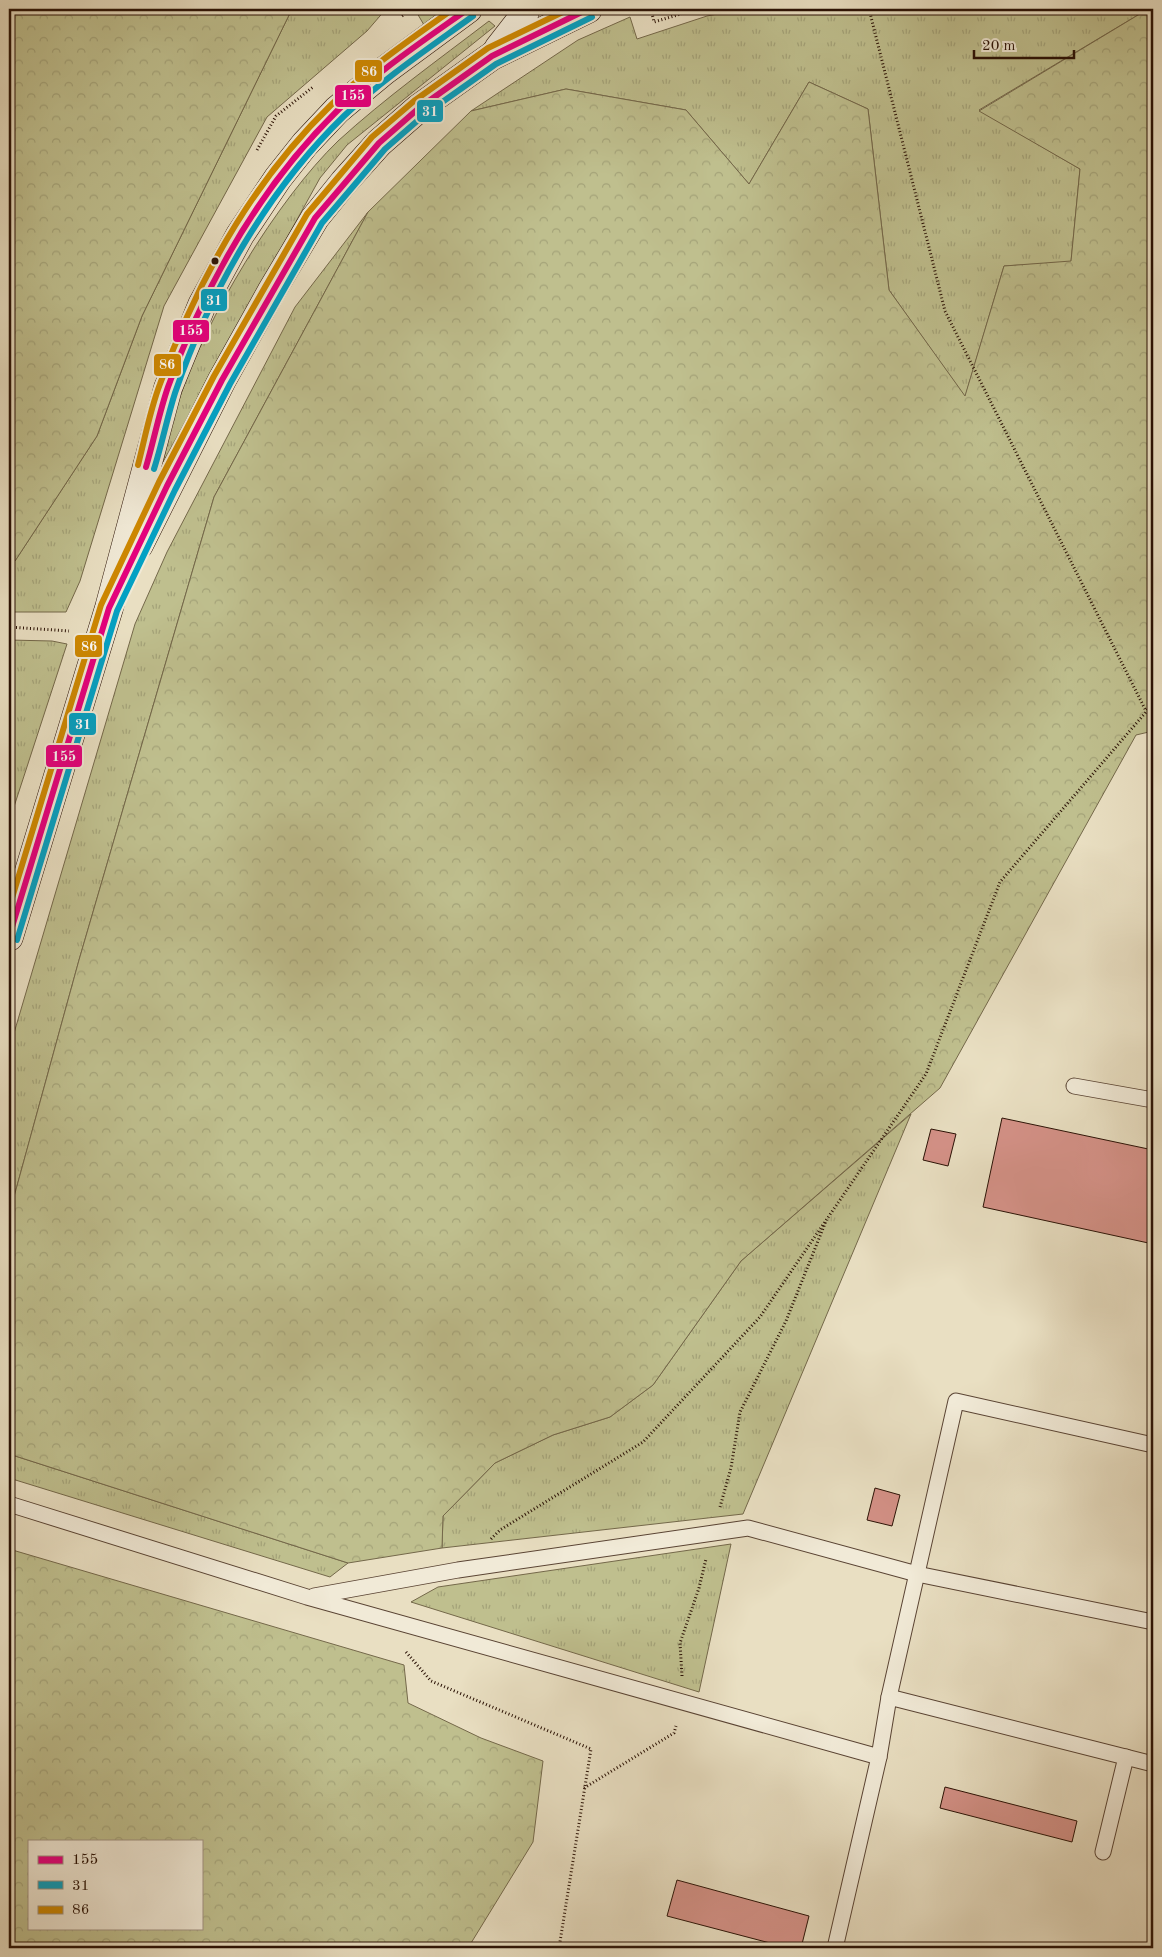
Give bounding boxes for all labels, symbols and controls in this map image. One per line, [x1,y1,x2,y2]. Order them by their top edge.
scale bar [974,28,1074,60]
text: 20 m [982,39,1016,54]
line badge: 86 [354,59,383,83]
text: 86 [361,65,377,79]
line badge: 155 [334,84,372,108]
text: 155 [341,89,365,103]
line badge: 31 [416,99,444,123]
text: 31 [422,105,438,119]
unlabelled marker [210,256,220,266]
line badge: 31 [200,288,228,312]
text: 31 [206,294,222,308]
line badge: 155 [172,319,210,343]
text: 155 [179,324,203,338]
line badge: 86 [153,353,182,377]
text: 86 [159,358,175,372]
line badge: 86 [74,634,103,658]
text: 86 [81,640,97,654]
line badge: 31 [68,712,97,736]
text: 31 [75,718,91,732]
line badge: 155 [45,744,83,768]
text: 155 [52,750,76,764]
legend [28,1840,202,1930]
text: 155 [72,1853,98,1868]
text: 31 [72,1879,89,1894]
text: 86 [72,1903,89,1918]

